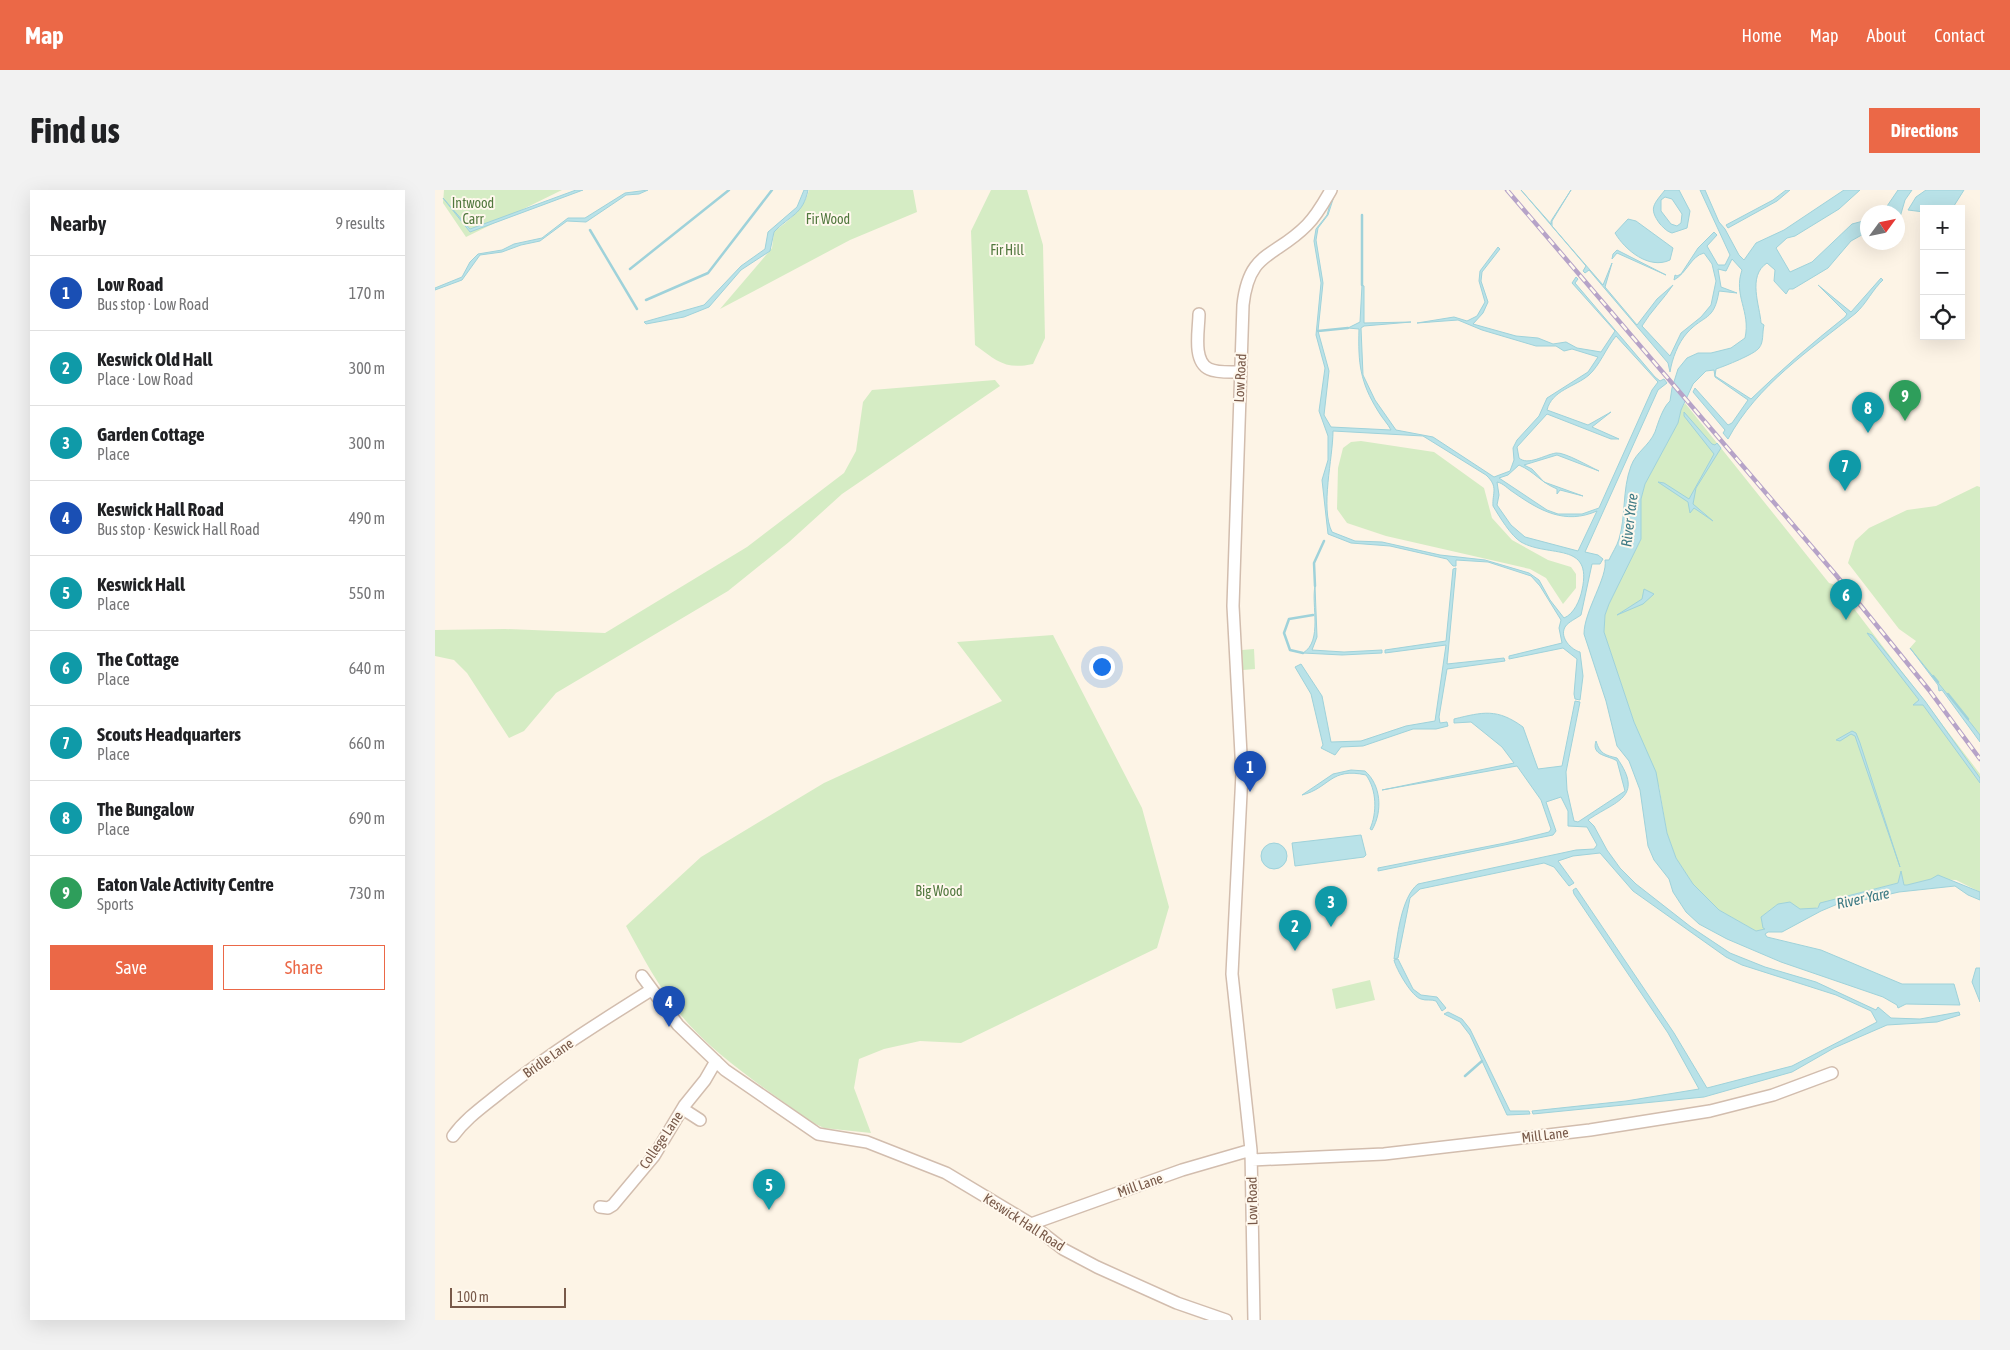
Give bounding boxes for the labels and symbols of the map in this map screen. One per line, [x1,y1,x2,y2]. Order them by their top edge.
park label: Intwood Carr [452,195,494,227]
north arrow [1860,205,1905,250]
park label: Fir Wood [806,211,850,227]
park label: Fir Hill [990,242,1024,258]
street label: Low Road [1231,353,1249,403]
pin: 9 [1889,380,1921,421]
pin: 8 [1852,392,1884,433]
pin: 7 [1829,450,1861,491]
water label: River Yare [1617,492,1641,548]
pin: 6 [1830,579,1862,620]
your location [1089,654,1115,680]
pin: 1 [1234,751,1266,792]
park label: Big Wood [915,883,963,899]
water label: River Yare [1835,884,1891,912]
pin: 3 [1315,886,1347,927]
pin: 2 [1279,910,1311,951]
pin: 4 [653,986,685,1027]
street label: Bridle Lane [520,1035,576,1081]
street label: College Lane [636,1108,686,1172]
street label: Mill Lane [1521,1124,1569,1146]
pin: 5 [753,1169,785,1210]
street label: Mill Lane [1115,1170,1165,1200]
street label: Low Road [1244,1176,1260,1226]
street label: Keswick Hall Road [980,1190,1068,1254]
scale bar [450,1285,566,1308]

